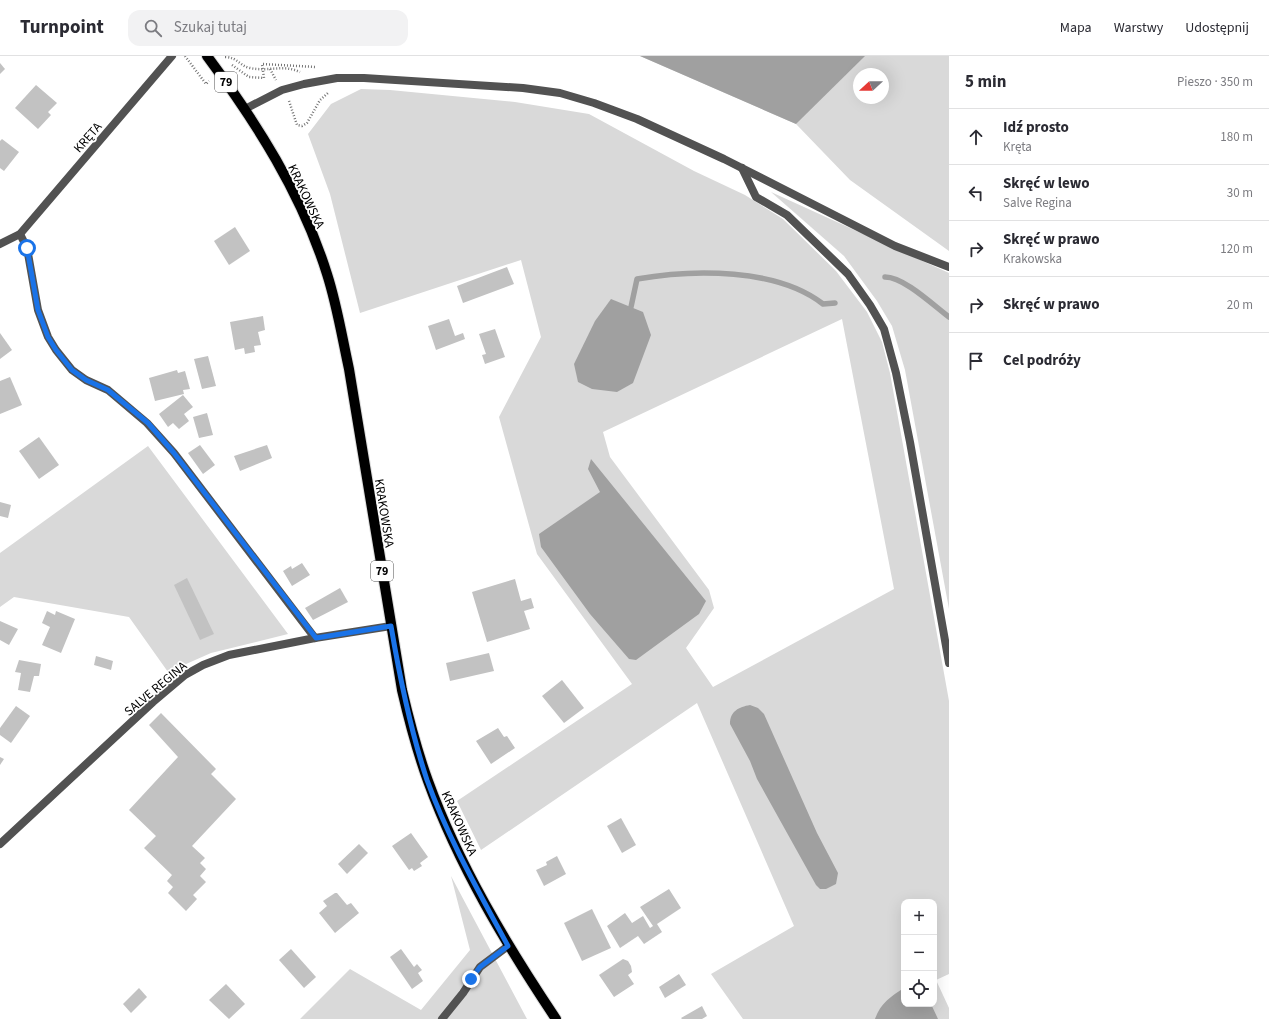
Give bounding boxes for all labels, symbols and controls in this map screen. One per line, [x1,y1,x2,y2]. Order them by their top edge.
search box [128,10,408,46]
text: Turnpoint [20,14,104,41]
icon: search [142,17,164,39]
text: Szukaj tutaj [174,17,247,38]
text: Mapa [1060,18,1092,38]
text: Warstwy [1114,18,1163,38]
text: Udostępnij [1185,18,1249,38]
north arrow [853,68,889,104]
text: 5 min [965,70,1006,94]
road number: 79 [215,72,237,92]
text: Pieszo · 350 m [1177,73,1253,91]
text: Idź prosto [1003,117,1069,138]
street label: KRĘTA [69,118,107,157]
icon: ahead [965,126,987,148]
text: 180 m [1220,128,1253,146]
text: Kręta [1003,138,1032,156]
street label: KRAKOWSKA [283,161,329,232]
text: Skręć w lewo [1003,173,1090,194]
icon: left [965,182,987,204]
text: 30 m [1227,184,1253,202]
text: Salve Regina [1003,194,1072,212]
text: Skręć w prawo [1003,229,1100,250]
icon: right [965,238,987,260]
route start [18,239,36,257]
text: 120 m [1220,240,1253,258]
text: Krakowska [1003,250,1062,268]
icon: right [965,294,987,316]
text: Skręć w prawo [1003,294,1100,315]
text: 20 m [1227,296,1253,314]
icon: arrive [965,350,987,372]
text: Cel podróży [1003,350,1081,371]
street label: KRAKOWSKA [370,478,398,550]
road number: 79 [371,561,393,581]
street label: SALVE REGINA [121,657,191,720]
street label: KRAKOWSKA [437,788,482,860]
map controls [901,899,937,1007]
button: + [901,899,937,935]
button: − [901,935,937,971]
route end [462,970,480,988]
button: locate [901,971,937,1007]

